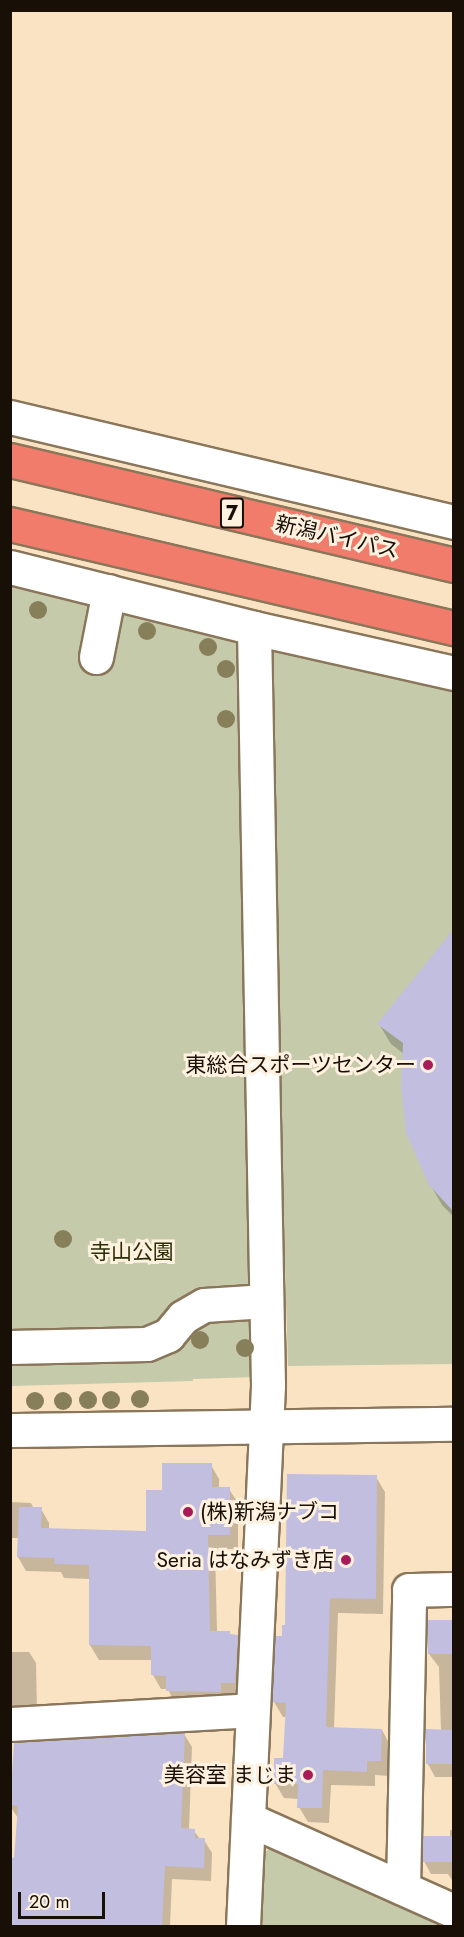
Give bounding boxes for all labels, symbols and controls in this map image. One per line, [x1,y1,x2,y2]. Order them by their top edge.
road number: 7 [218,496,246,530]
street label: 新潟バイパス [273,511,401,563]
place label: 東総合スポーツセンター [185,1052,416,1078]
marker: 東総合スポーツセンター [421,1058,435,1072]
park label: 寺山公園 [90,1239,174,1265]
place label: (株)新潟ナブコ [200,1499,339,1525]
marker: (株)新潟ナブコ [181,1505,195,1519]
place label: Seria はなみずき店 [157,1547,334,1573]
marker: Seria はなみずき店 [339,1553,353,1567]
place label: 美容室 まじま [164,1762,296,1788]
marker: 美容室 まじま [301,1768,315,1782]
scale bar [21,1880,108,1918]
text: 20 m [29,1889,69,1915]

